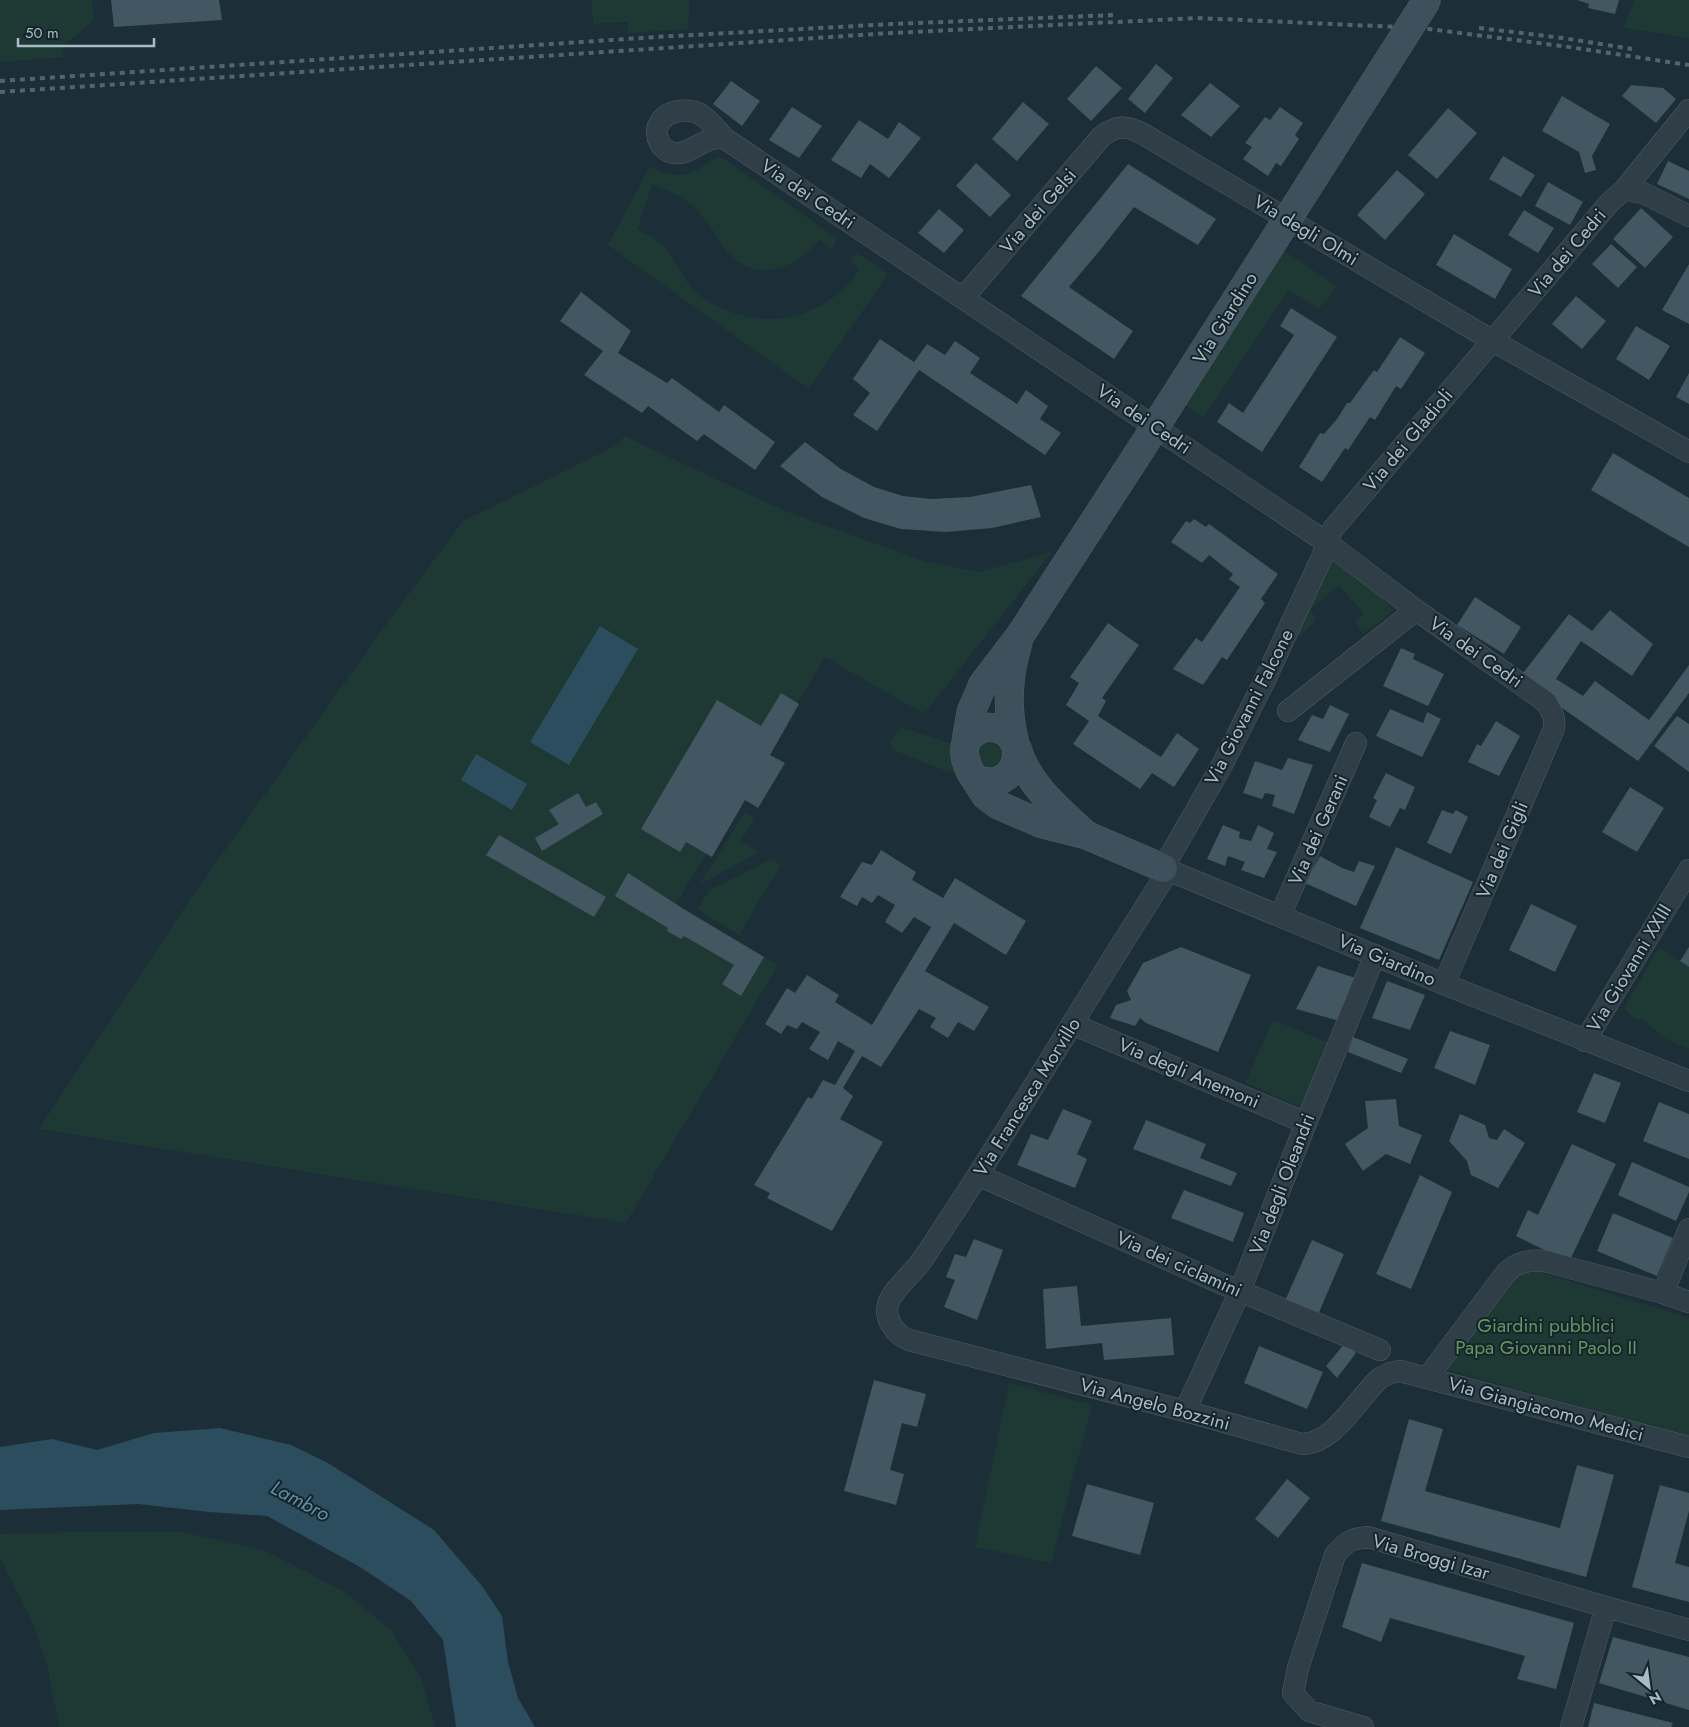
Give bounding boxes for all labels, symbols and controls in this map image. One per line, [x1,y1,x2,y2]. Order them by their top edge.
scale bar [18,15,154,47]
text: 50 m [25,22,59,44]
street label: Via dei Cedri [755,152,861,236]
street label: Via dei Gelsi [993,162,1083,260]
street label: Via degli Olmi [1249,188,1363,272]
street label: Via dei Cedri [1522,203,1612,303]
street label: Via Giardino [1186,267,1264,369]
street label: Via dei Cedri [1091,377,1197,461]
street label: Via dei Gladioli [1357,383,1459,497]
street label: Via dei Cedri [1424,610,1528,694]
street label: Via Giovanni Falcone [1198,624,1300,790]
street label: Via dei Gerani [1282,770,1354,890]
street label: Via dei Gigli [1469,797,1535,903]
street label: Via Giovanni XXIII [1580,899,1678,1037]
street label: Via Giardino [1334,927,1440,993]
street label: Via Francesca Morvillo [967,1012,1087,1182]
street label: Via degli Anemoni [1114,1031,1264,1115]
street label: Via degli Oleandri [1243,1109,1321,1259]
street label: Via dei ciclamini [1112,1224,1246,1304]
park label: Giardini pubblici Papa Giovanni Paolo II [1455,1312,1637,1361]
street label: Via Giangiacomo Medici [1445,1370,1647,1448]
street label: Via Angelo Bozzini [1077,1371,1233,1437]
water label: Lambro [265,1473,335,1529]
street label: Via Broggi Izar [1369,1527,1493,1587]
north arrow [1624,1662,1674,1712]
text: N [1646,1687,1665,1710]

